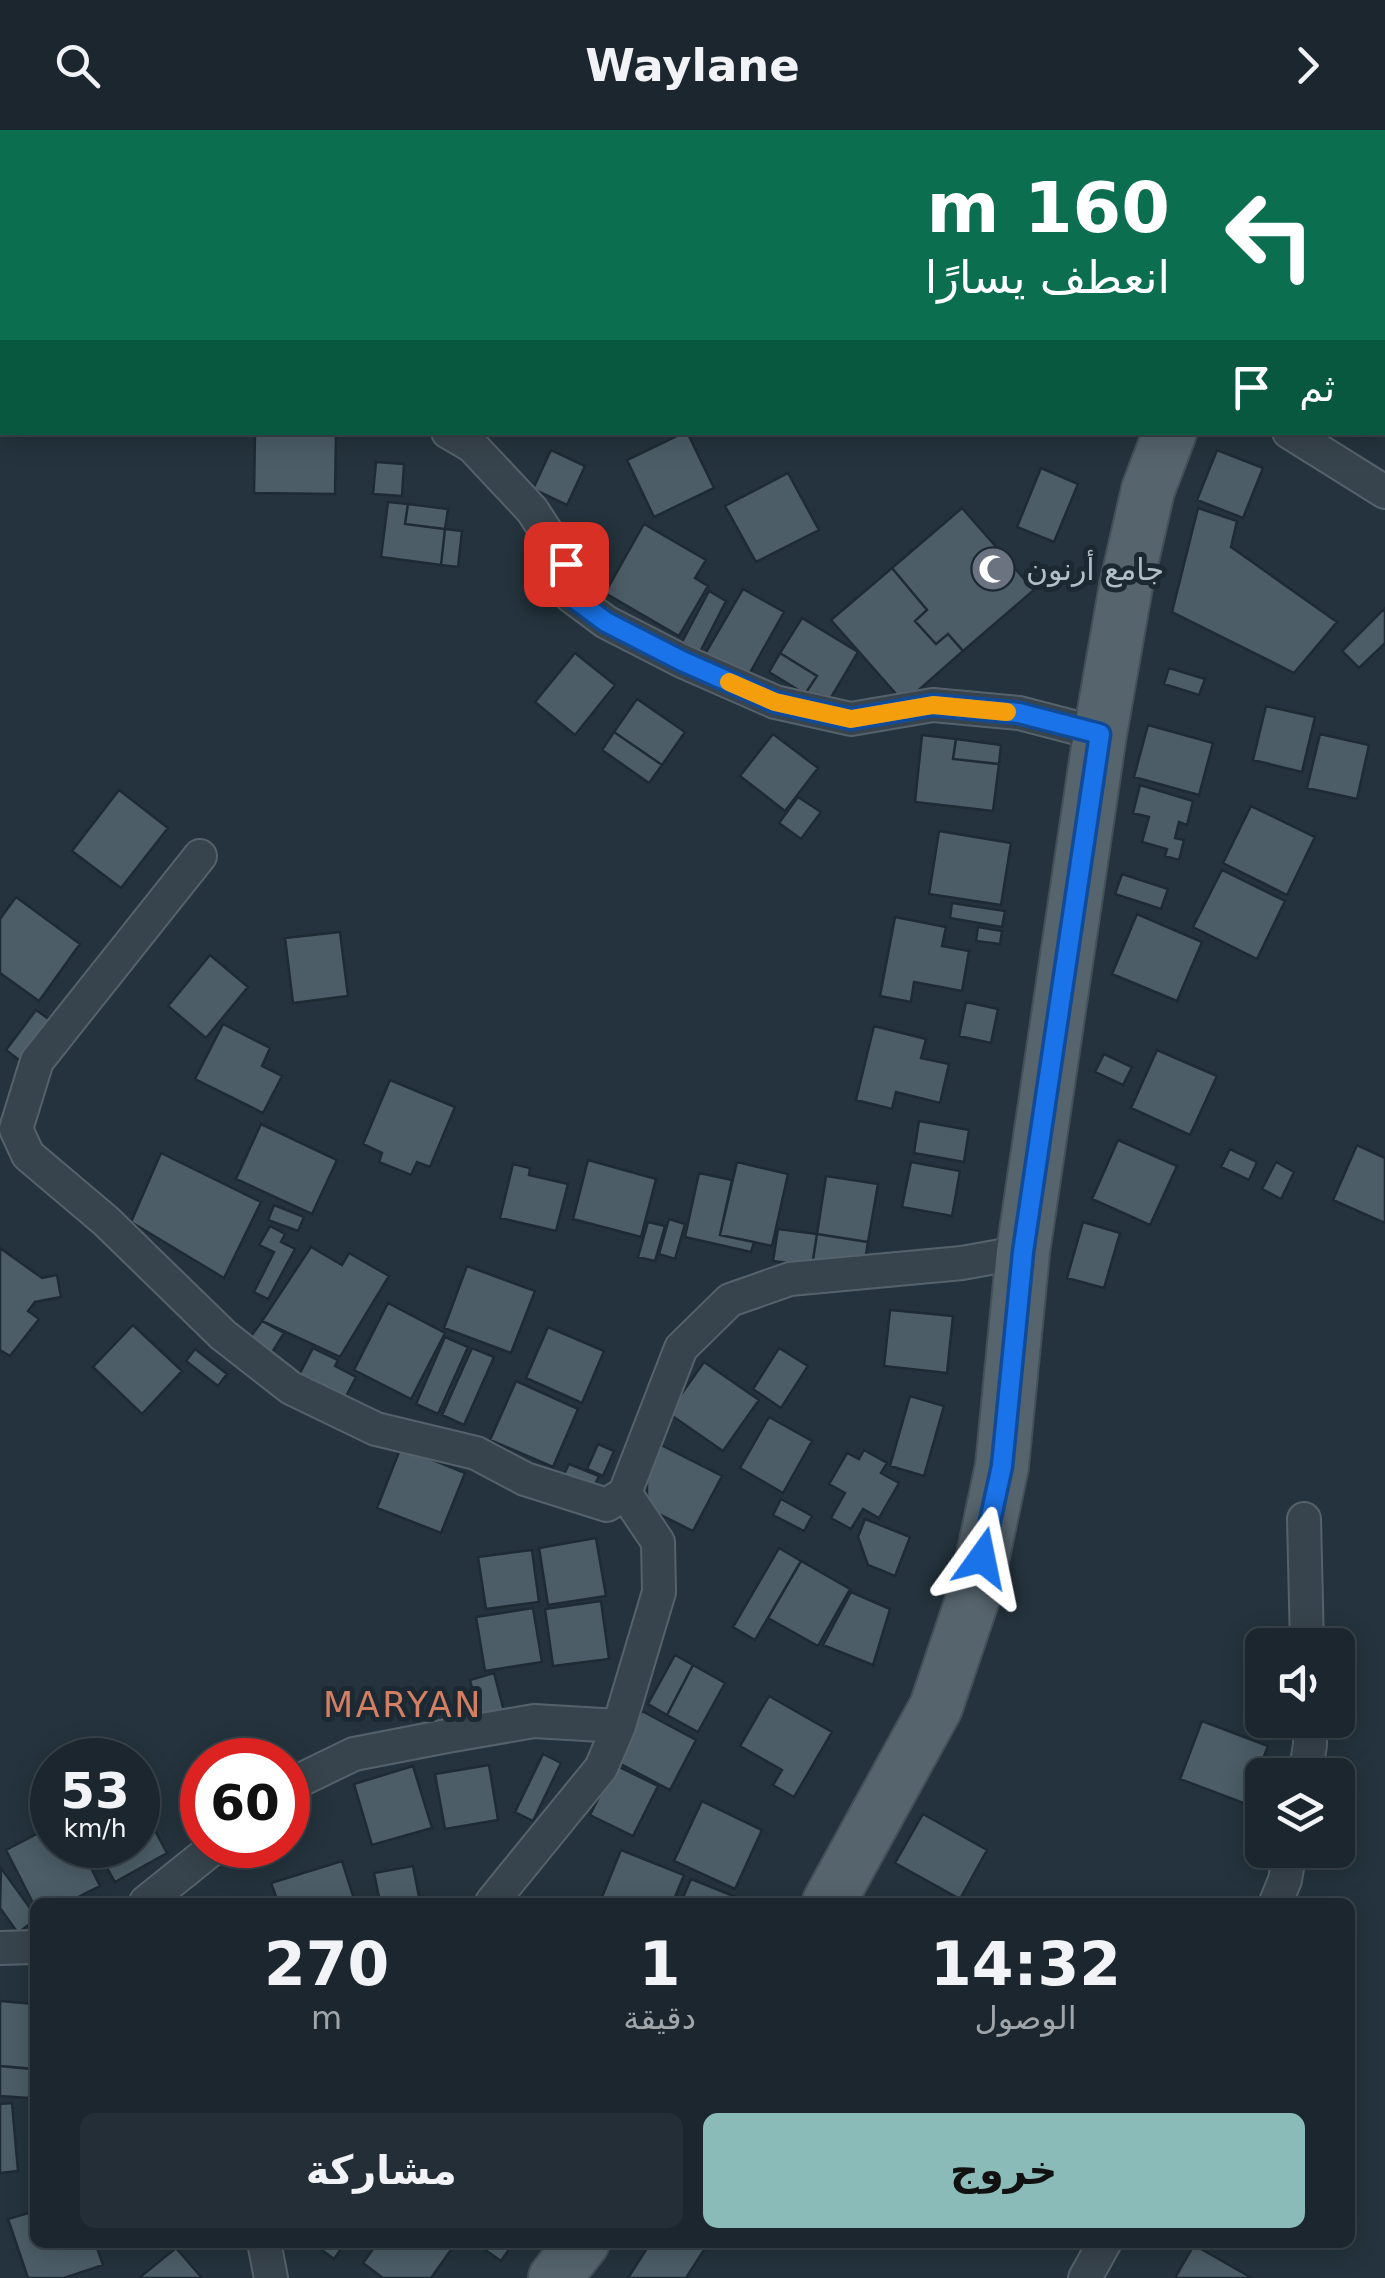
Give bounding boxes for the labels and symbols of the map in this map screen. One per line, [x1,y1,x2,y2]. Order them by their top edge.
pin [524,522,609,607]
mosque icon: جامع أرنون [970,546,1016,592]
place label: جامع أرنون [1026,549,1164,588]
position arrow [930,1506,1034,1610]
district label: MARYAN [323,1685,483,1725]
speed limit sign: 60 [180,1738,310,1868]

